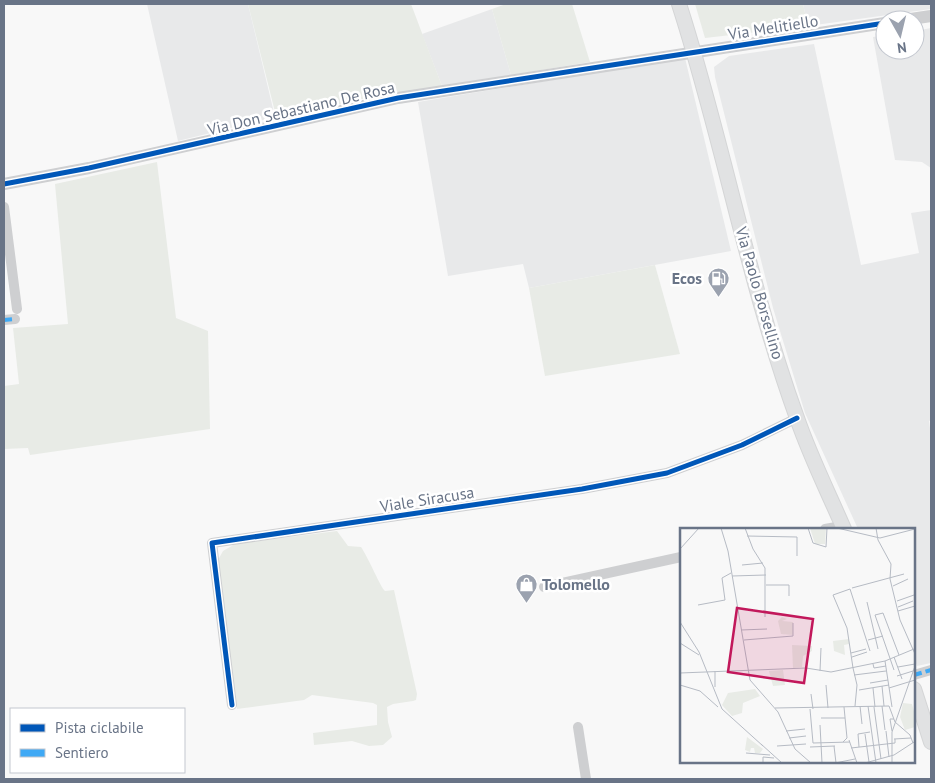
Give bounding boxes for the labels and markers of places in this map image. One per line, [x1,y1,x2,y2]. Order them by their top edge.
fuel station icon: Ecos [706,266,730,297]
place label: Ecos [672,268,702,288]
shop icon: Tolomello [514,572,538,603]
place label: Tolomello [542,574,610,594]

